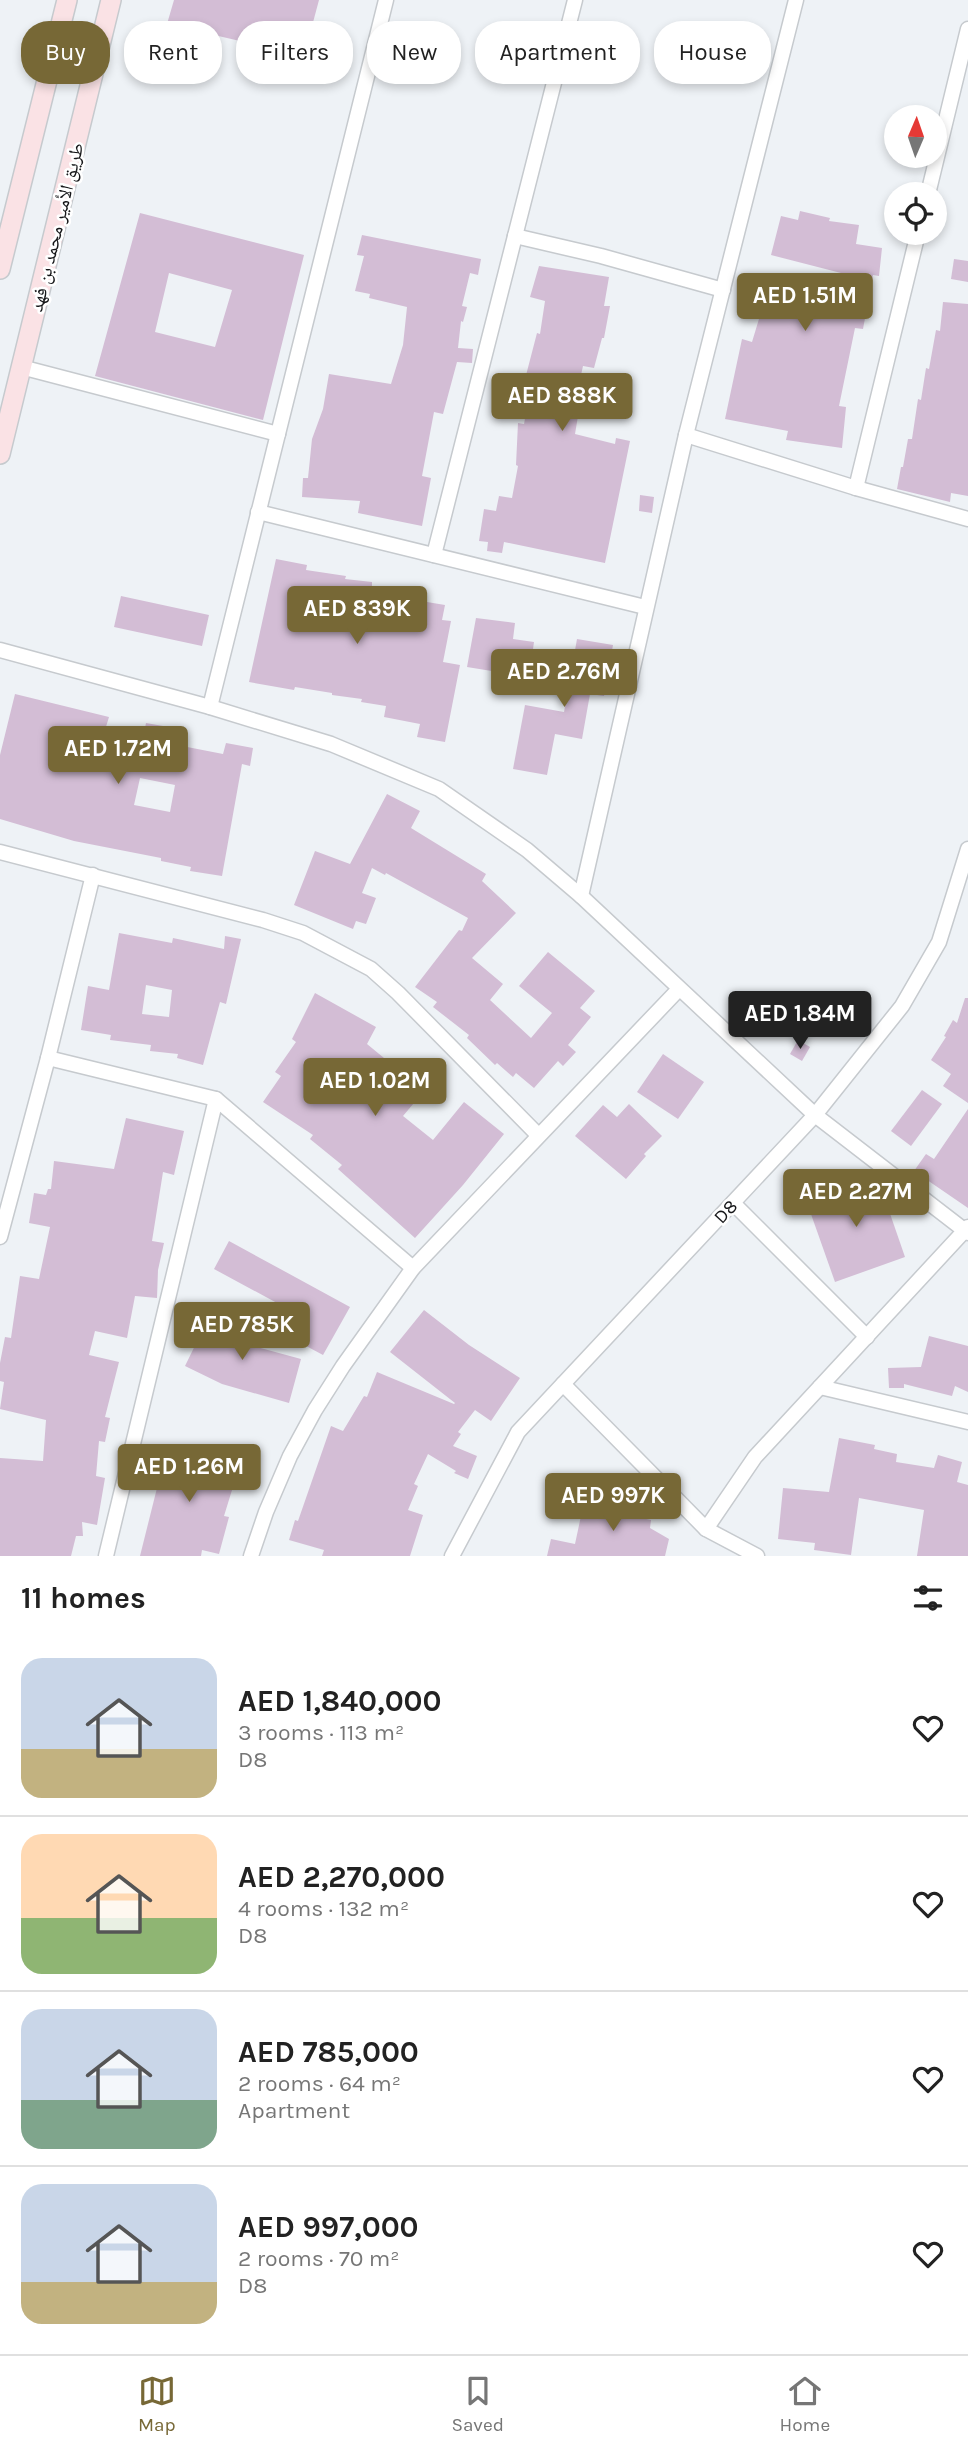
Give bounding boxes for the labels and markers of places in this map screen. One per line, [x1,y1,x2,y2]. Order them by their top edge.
pin: AED 1.51M [725,274,885,333]
pin: AED 888K [490,374,634,433]
pin: AED 839K [285,586,429,646]
pin: AED 2.76M [484,650,644,709]
pin: AED 1.72M [38,726,198,786]
pin: AED 1.84M [720,992,880,1051]
pin: AED 1.02M [295,1058,455,1118]
pin: AED 2.27M [776,1170,936,1229]
pin: AED 785K [170,1302,314,1362]
pin: AED 1.26M [109,1444,269,1504]
pin: AED 997K [541,1474,685,1533]

